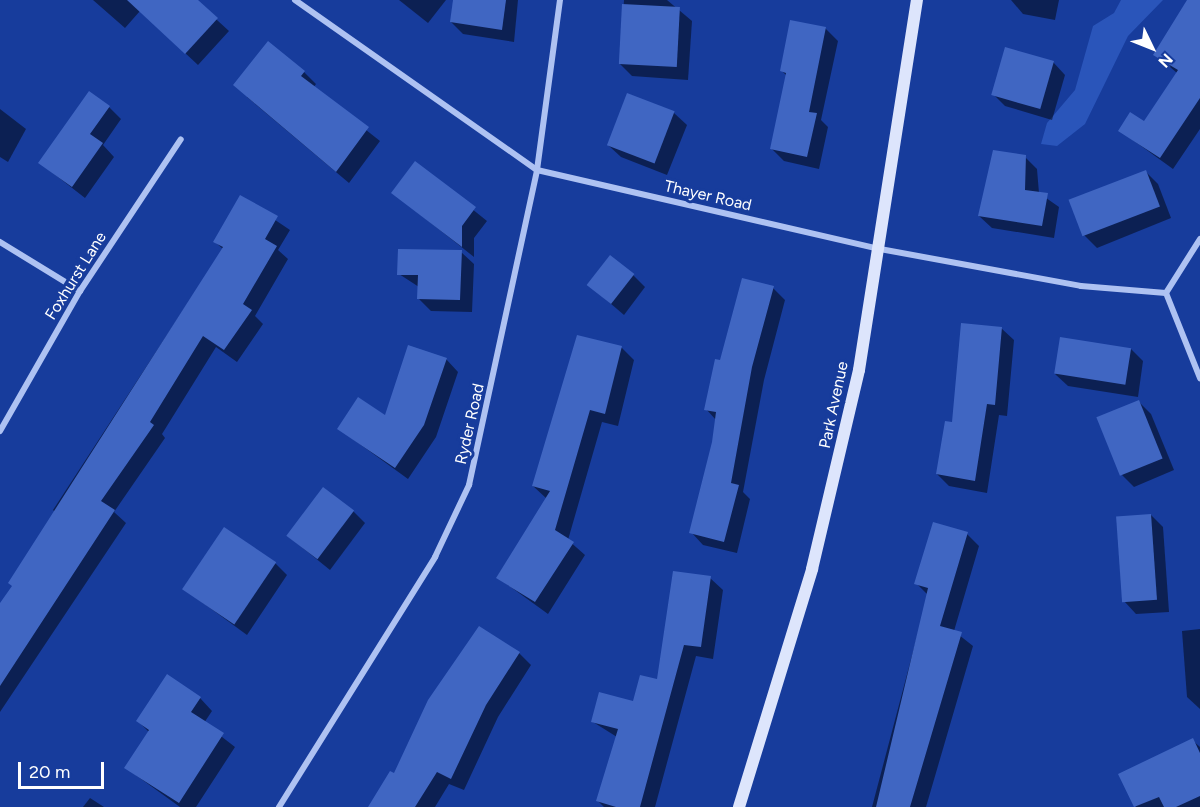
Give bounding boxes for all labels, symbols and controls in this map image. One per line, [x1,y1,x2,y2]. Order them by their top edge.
north arrow [1122,18,1182,78]
text: N [1154,50,1177,72]
street label: Thayer Road [663,177,753,215]
street label: Foxhurst Lane [41,228,111,324]
street label: Park Avenue [815,360,853,450]
street label: Ryder Road [451,382,489,466]
scale bar [21,750,106,788]
text: 20 m [29,761,70,783]

